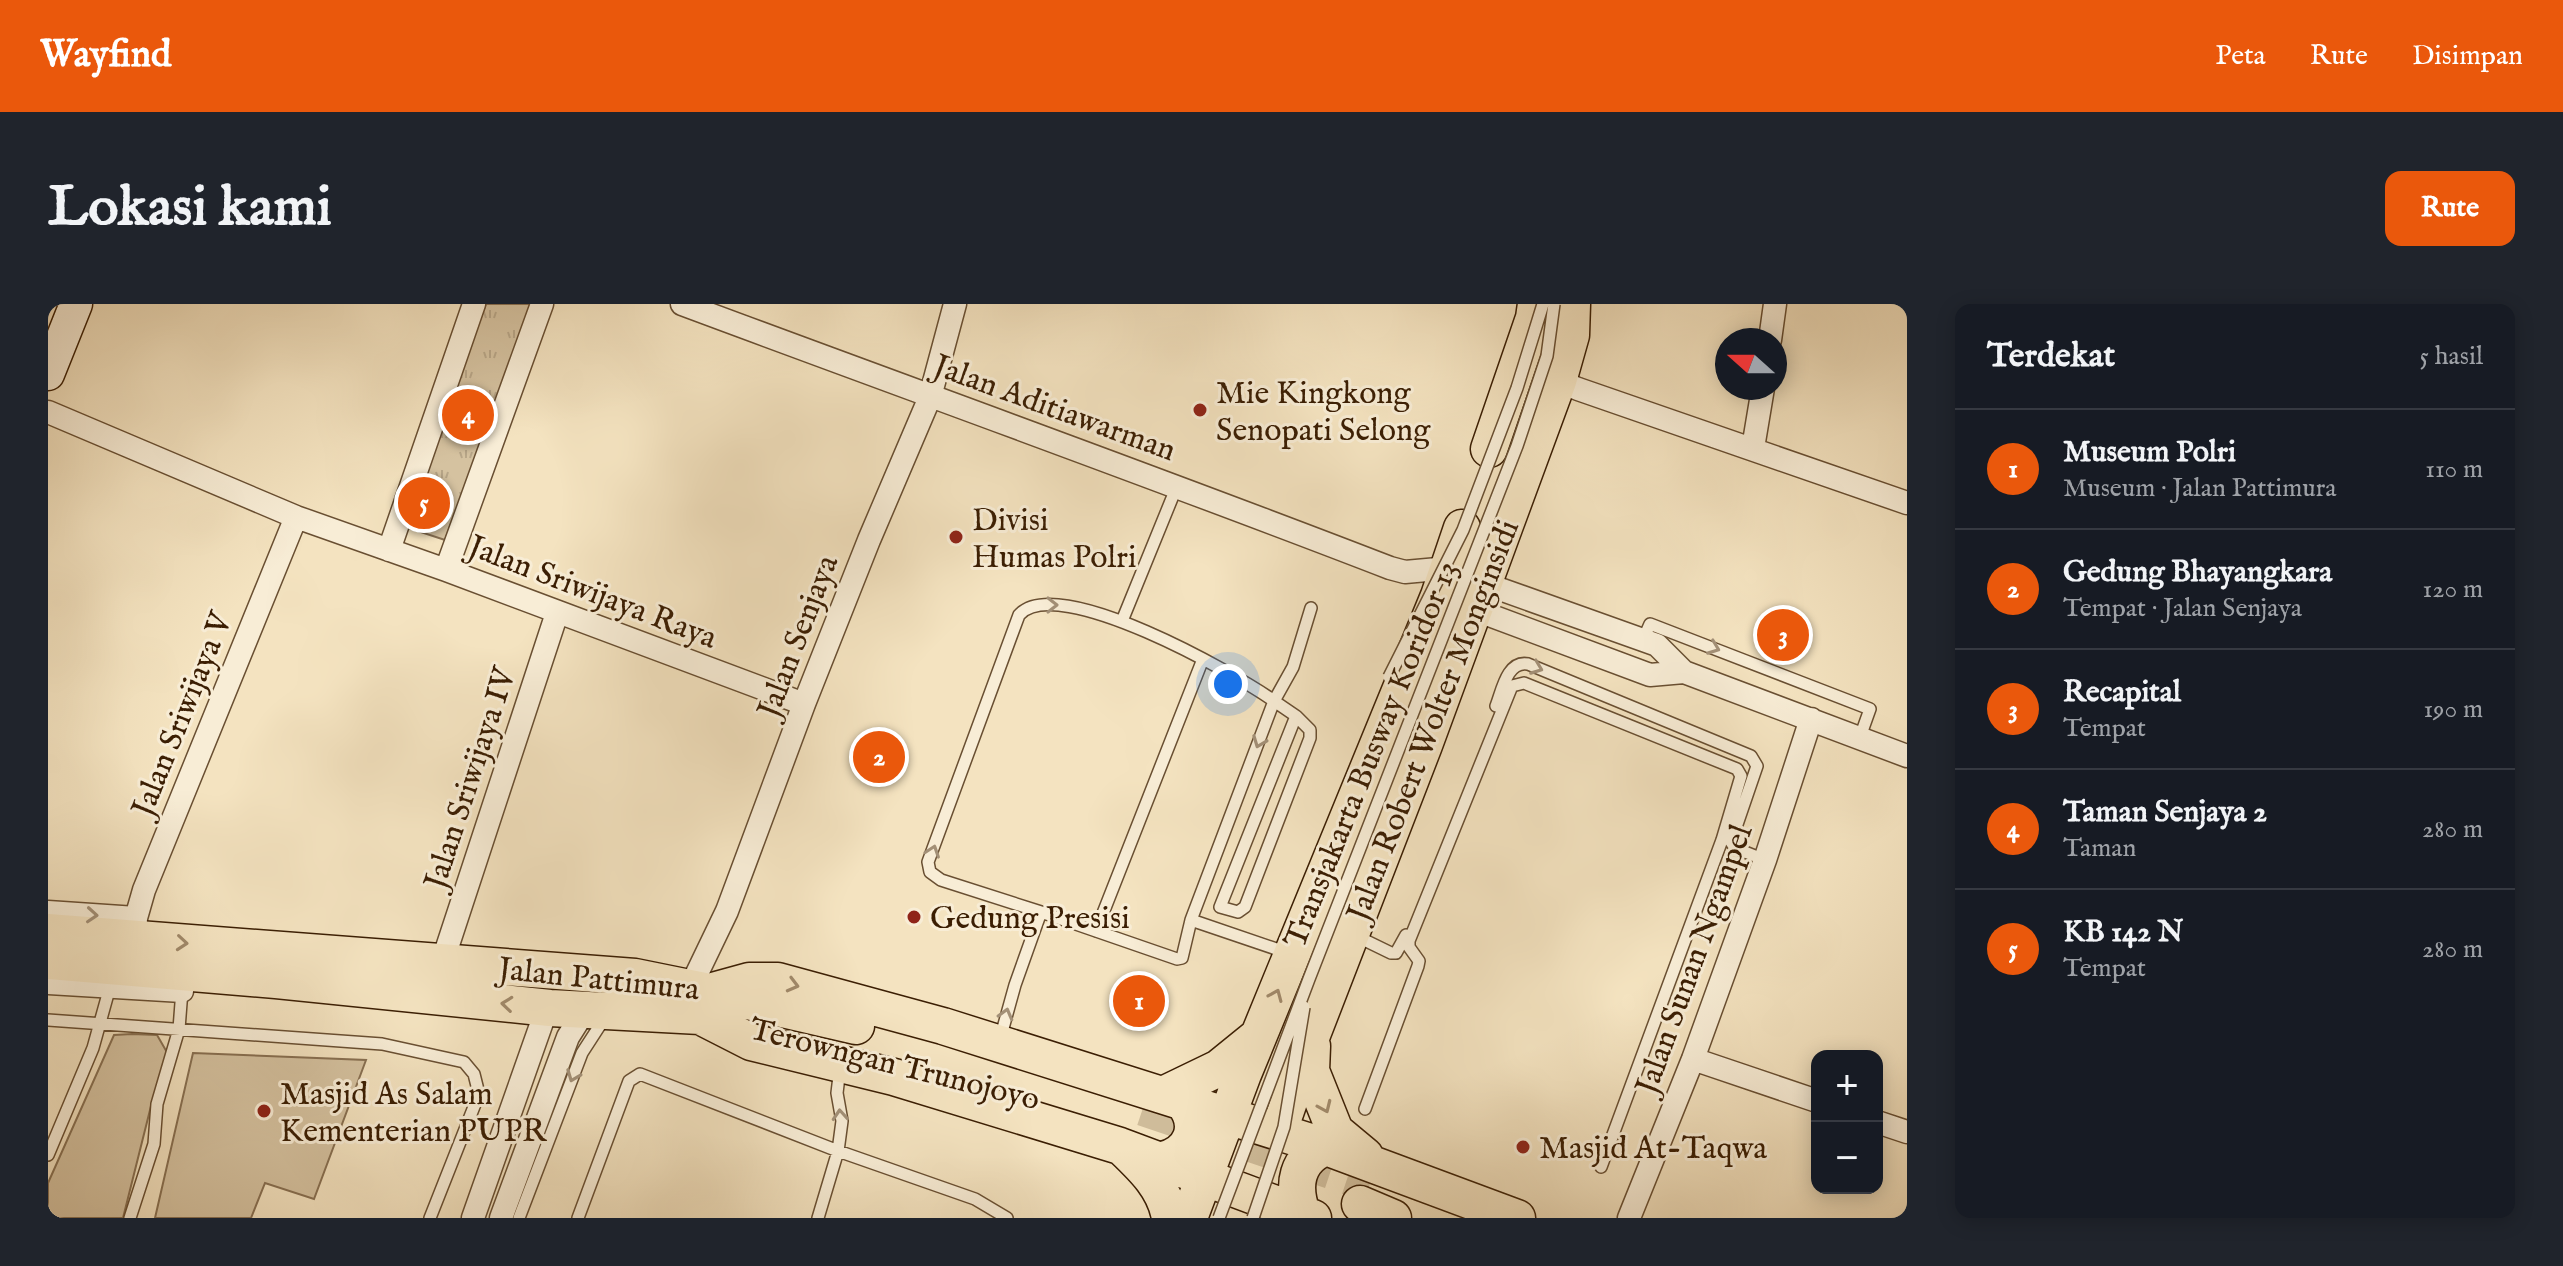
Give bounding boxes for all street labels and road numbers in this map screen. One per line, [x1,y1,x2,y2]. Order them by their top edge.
street label: Jalan Aditiawarman [925,345,1181,472]
street label: Jalan Robert Wolter Monginsidi [1338,514,1530,930]
street label: Jalan Sriwijaya Raya [459,526,722,660]
street label: Jalan Senjaya [748,550,849,727]
street label: Transjakarta Busway Koridor 13 [1276,555,1469,955]
street label: Jalan Sriwijaya V [123,606,243,826]
street label: Jalan Sriwijaya IV [415,662,527,898]
street label: Jalan Sunan Ngampel [1626,819,1763,1103]
street label: Jalan Pattimura [493,949,701,1011]
street label: Terowngan Trunojoyo [745,1010,1044,1121]

